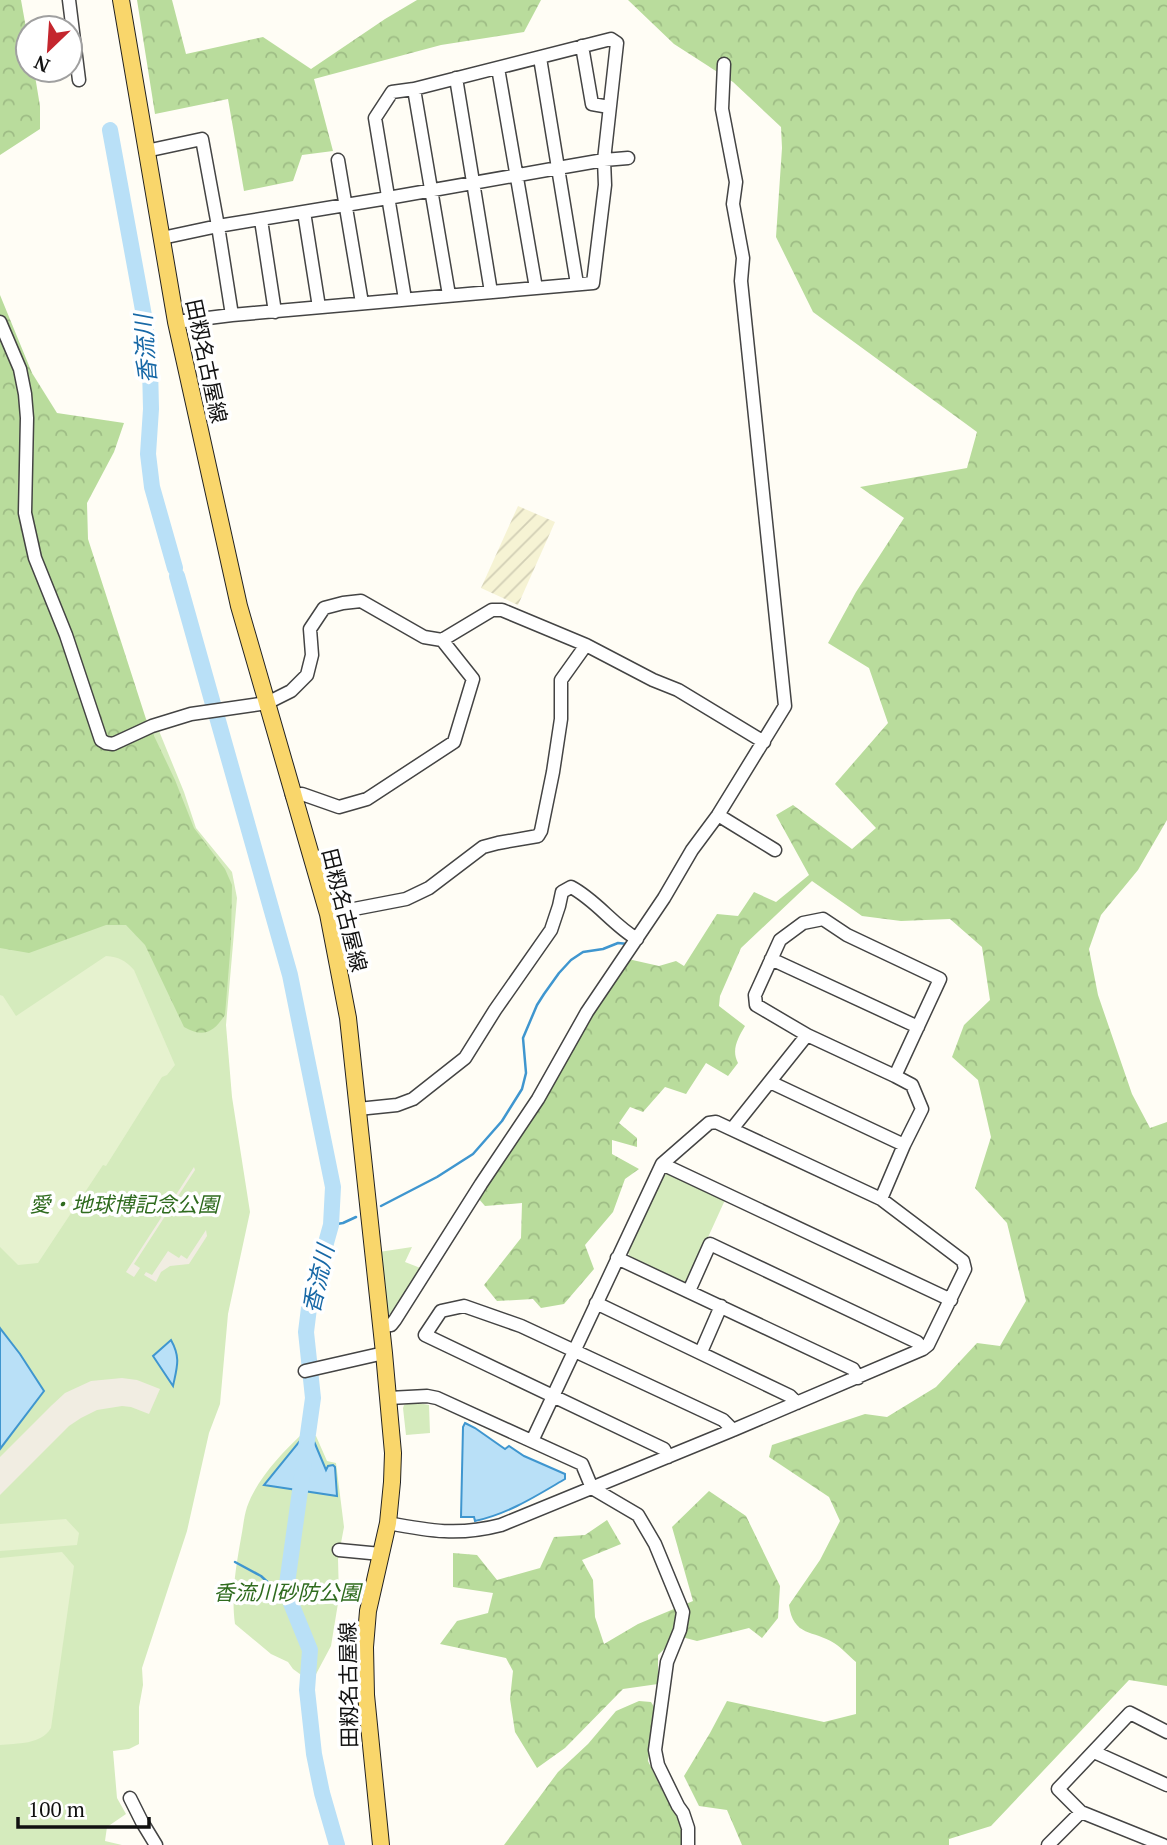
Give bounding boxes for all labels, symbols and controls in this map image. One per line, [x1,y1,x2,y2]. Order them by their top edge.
north arrow [14,14,84,84]
text: N [29,50,53,79]
street label: 田籾名古屋線 [180,296,234,426]
water label: 香流川 [127,311,163,384]
street label: 田籾名古屋線 [316,845,374,975]
park label: 愛・地球博記念公園 [30,1190,221,1218]
water label: 香流川 [295,1239,342,1316]
park label: 香流川砂防公園 [214,1578,363,1606]
street label: 田籾名古屋線 [333,1622,363,1748]
scale bar [18,1786,149,1830]
text: 100 m [28,1795,85,1823]

